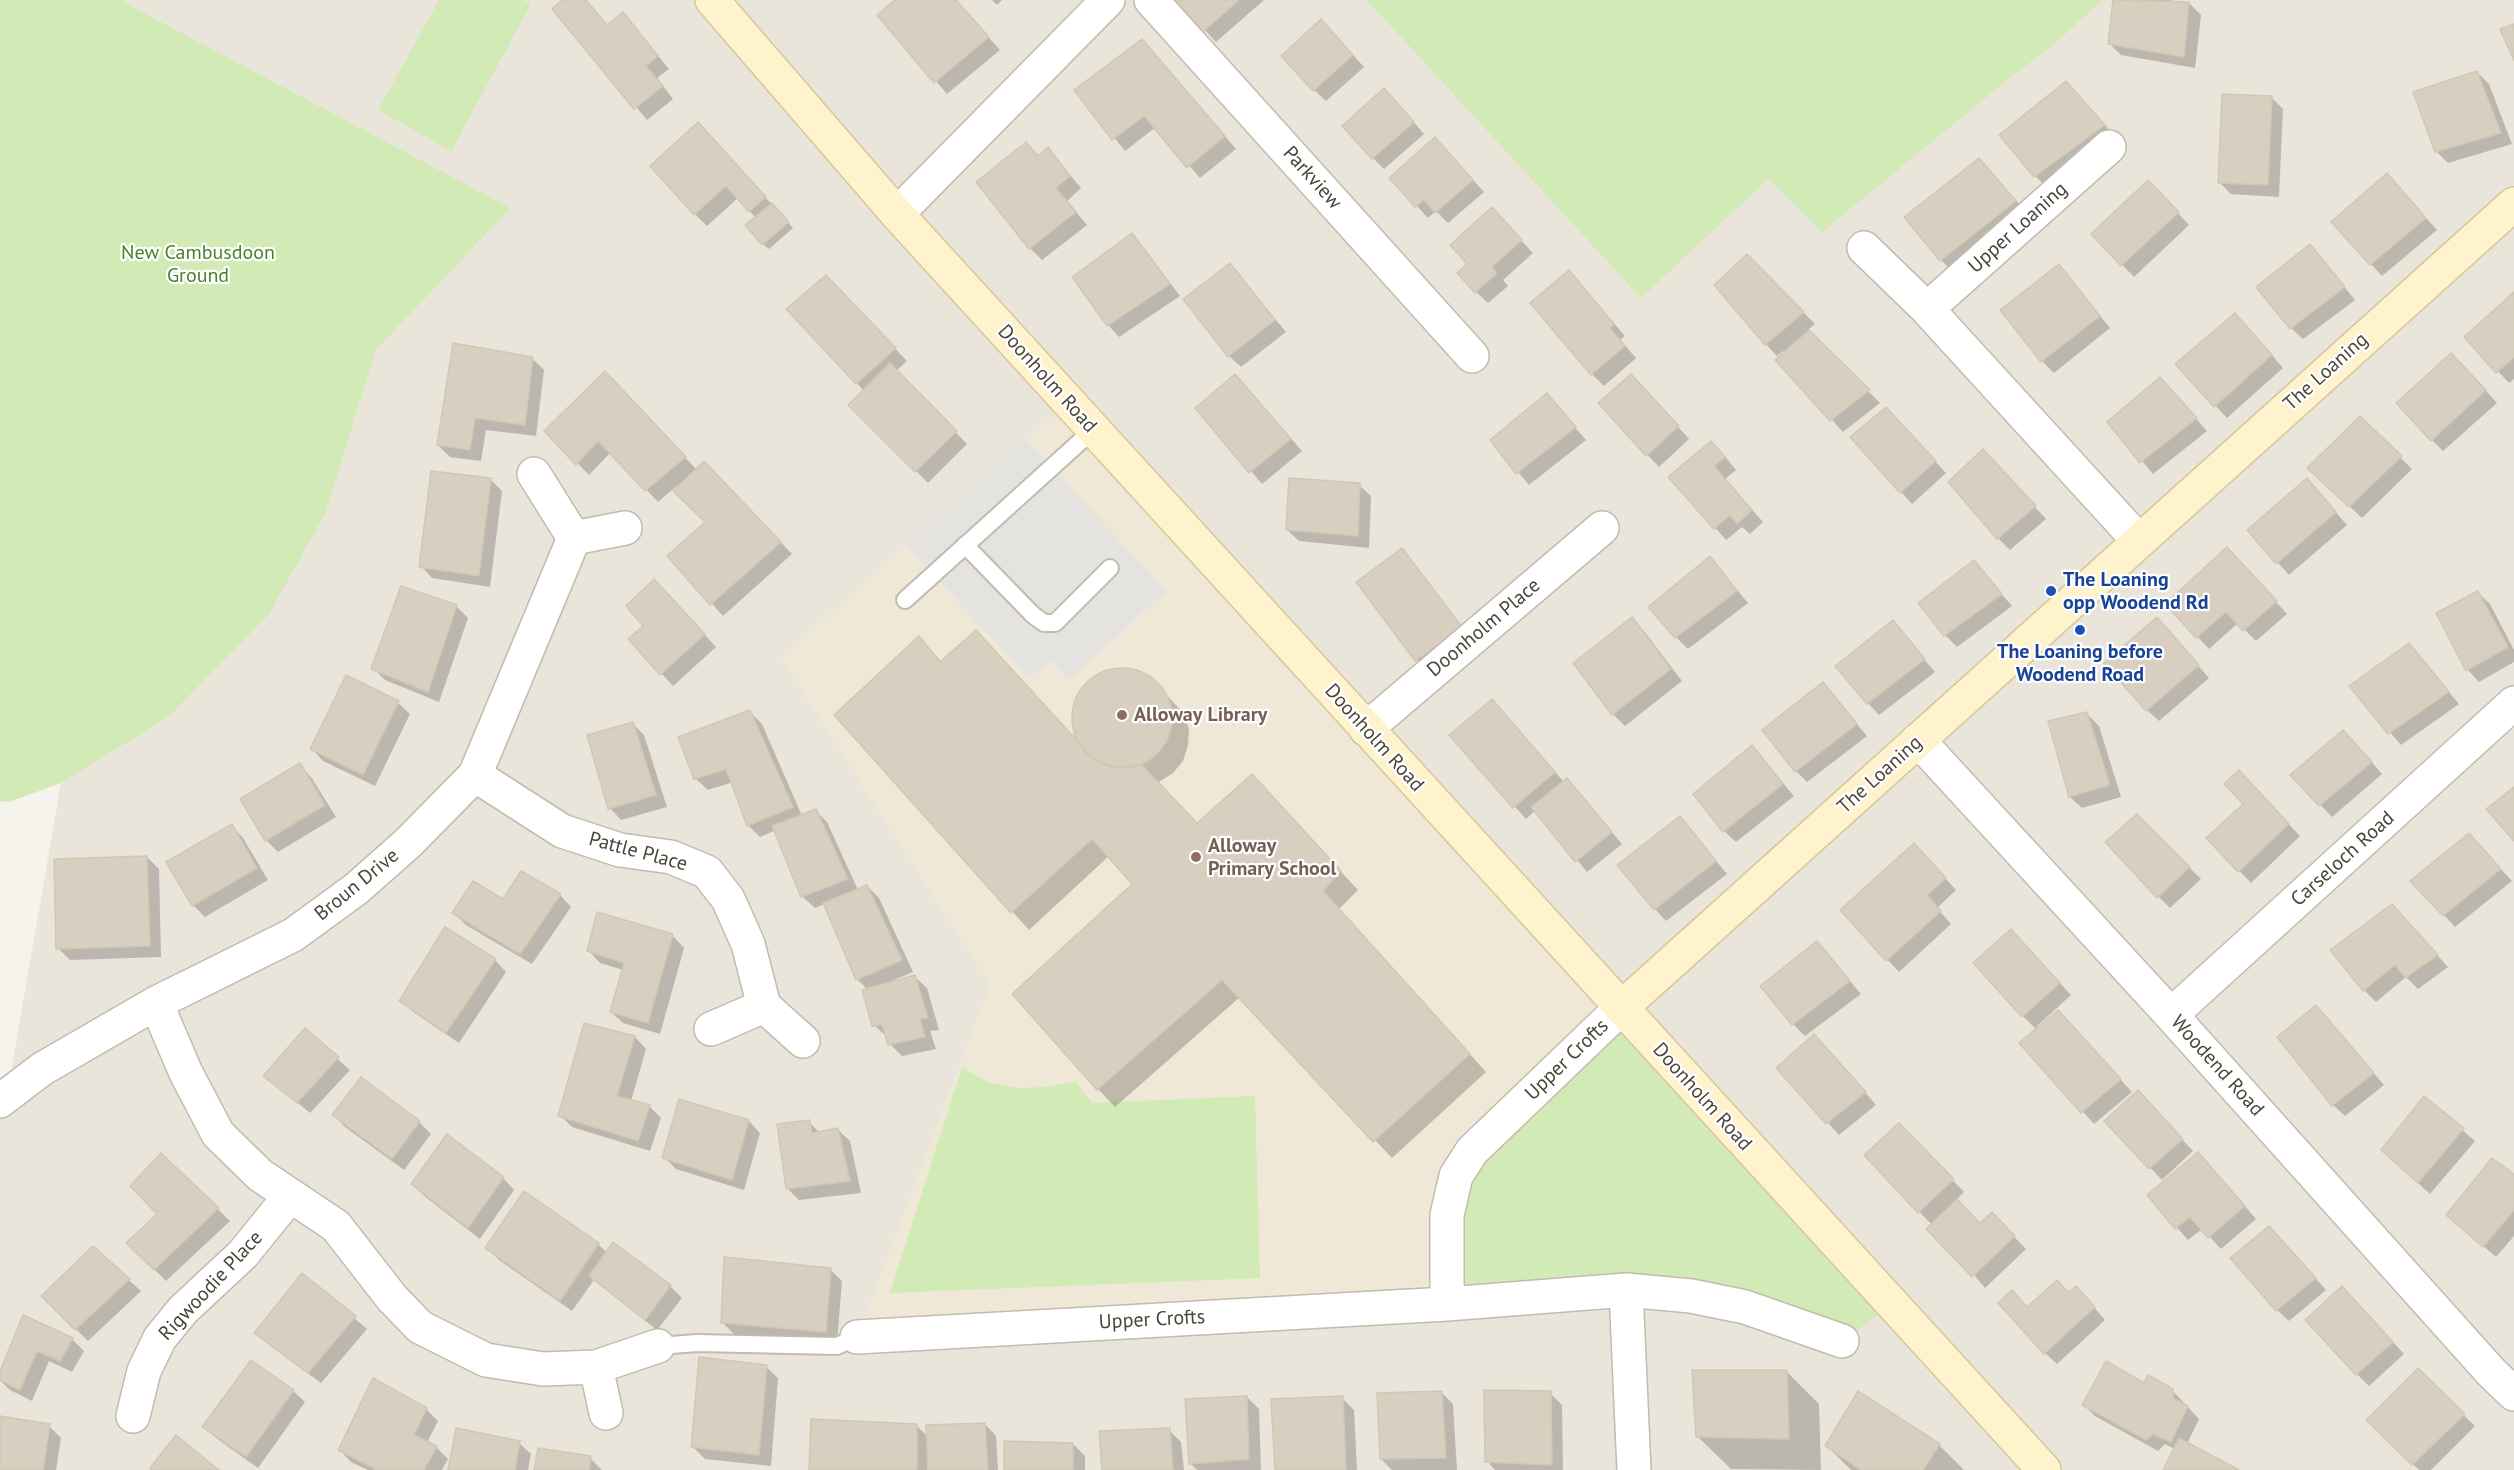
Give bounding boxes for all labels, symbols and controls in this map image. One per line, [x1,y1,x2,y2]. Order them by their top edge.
street label: Parkview [1278,142,1346,214]
street label: Upper Loaning [1964,177,2072,279]
park label: New Cambusdoon Ground [121,241,275,288]
street label: Doonholm Road [992,320,1102,438]
street label: The Loaning [2279,328,2373,416]
place label: The Loaning opp Woodend Rd [2063,568,2209,615]
street label: Doonholm Place [1423,574,1545,682]
marker: The Loaning opp Woodend Rd [2044,584,2058,598]
marker: The Loaning before Woodend Road [2073,623,2087,637]
place label: The Loaning before Woodend Road [1997,640,2163,687]
street label: Doonholm Road [1319,679,1429,797]
place label: Alloway Library [1134,703,1267,727]
marker: Alloway Library [1115,708,1129,722]
street label: The Loaning [1833,731,1927,819]
street label: Carseloch Road [2286,806,2400,912]
street label: Pattle Place [586,827,690,877]
place label: Alloway Primary School [1208,834,1336,881]
street label: Broun Drive [310,844,404,926]
marker: Alloway Primary School [1189,850,1203,864]
street label: Woodend Road [2165,1011,2269,1121]
street label: Upper Crofts [1520,1014,1614,1106]
street label: Doonholm Road [1647,1038,1757,1156]
street label: Rigwoodie Place [154,1226,268,1346]
street label: Upper Crofts [1098,1305,1206,1335]

